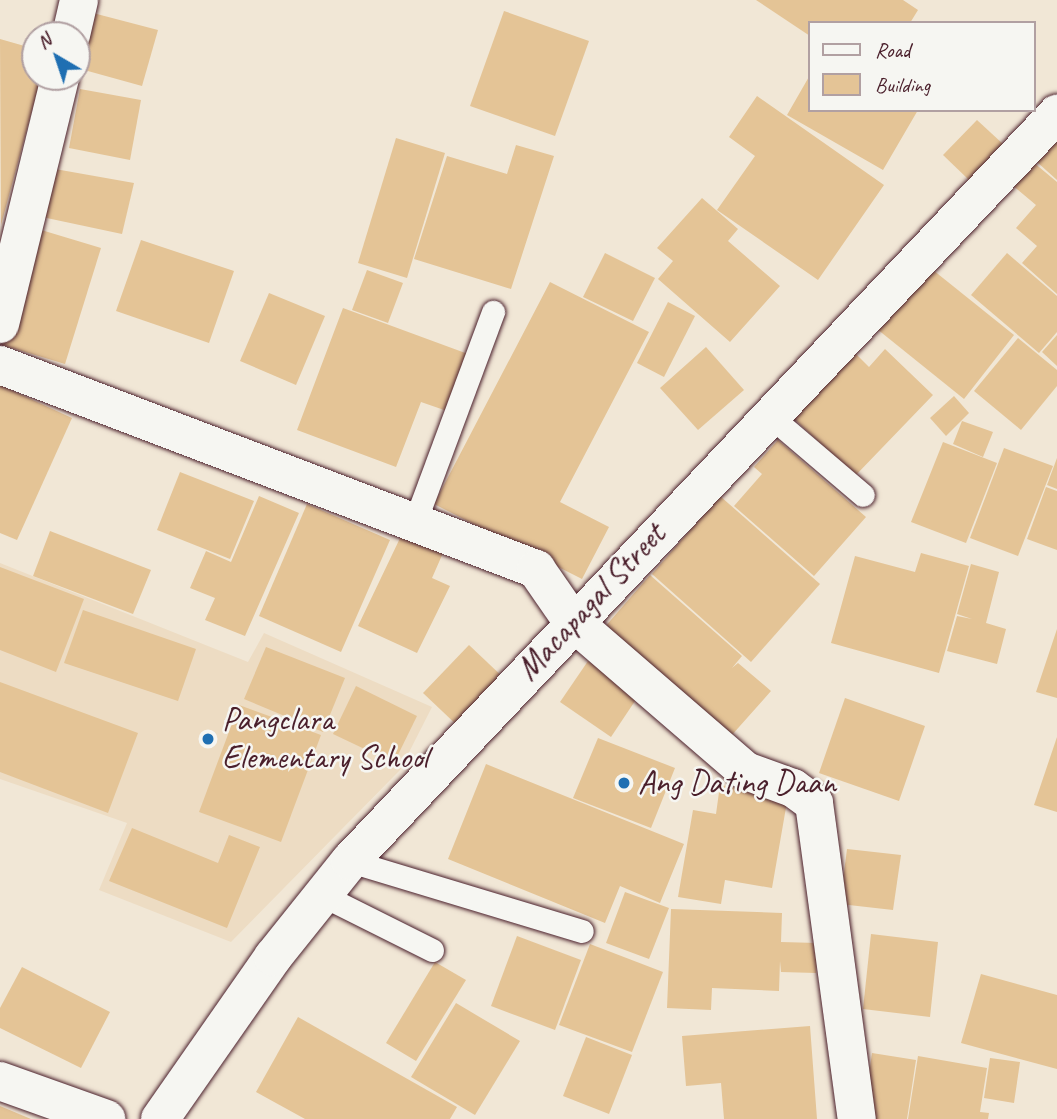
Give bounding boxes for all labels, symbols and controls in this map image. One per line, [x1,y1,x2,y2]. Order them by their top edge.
north arrow [21,21,91,91]
legend [808,21,1036,112]
text: N [32,28,56,54]
text: Road [875,37,910,63]
text: Building [875,72,930,98]
street label: Macapagal Street [508,515,674,689]
place label: Pangclara Elementary School [222,700,428,778]
marker: Pangclara Elementary School [200,731,216,747]
place label: Ang Dating Daan [638,763,836,803]
marker: Ang Dating Daan [616,775,632,791]

